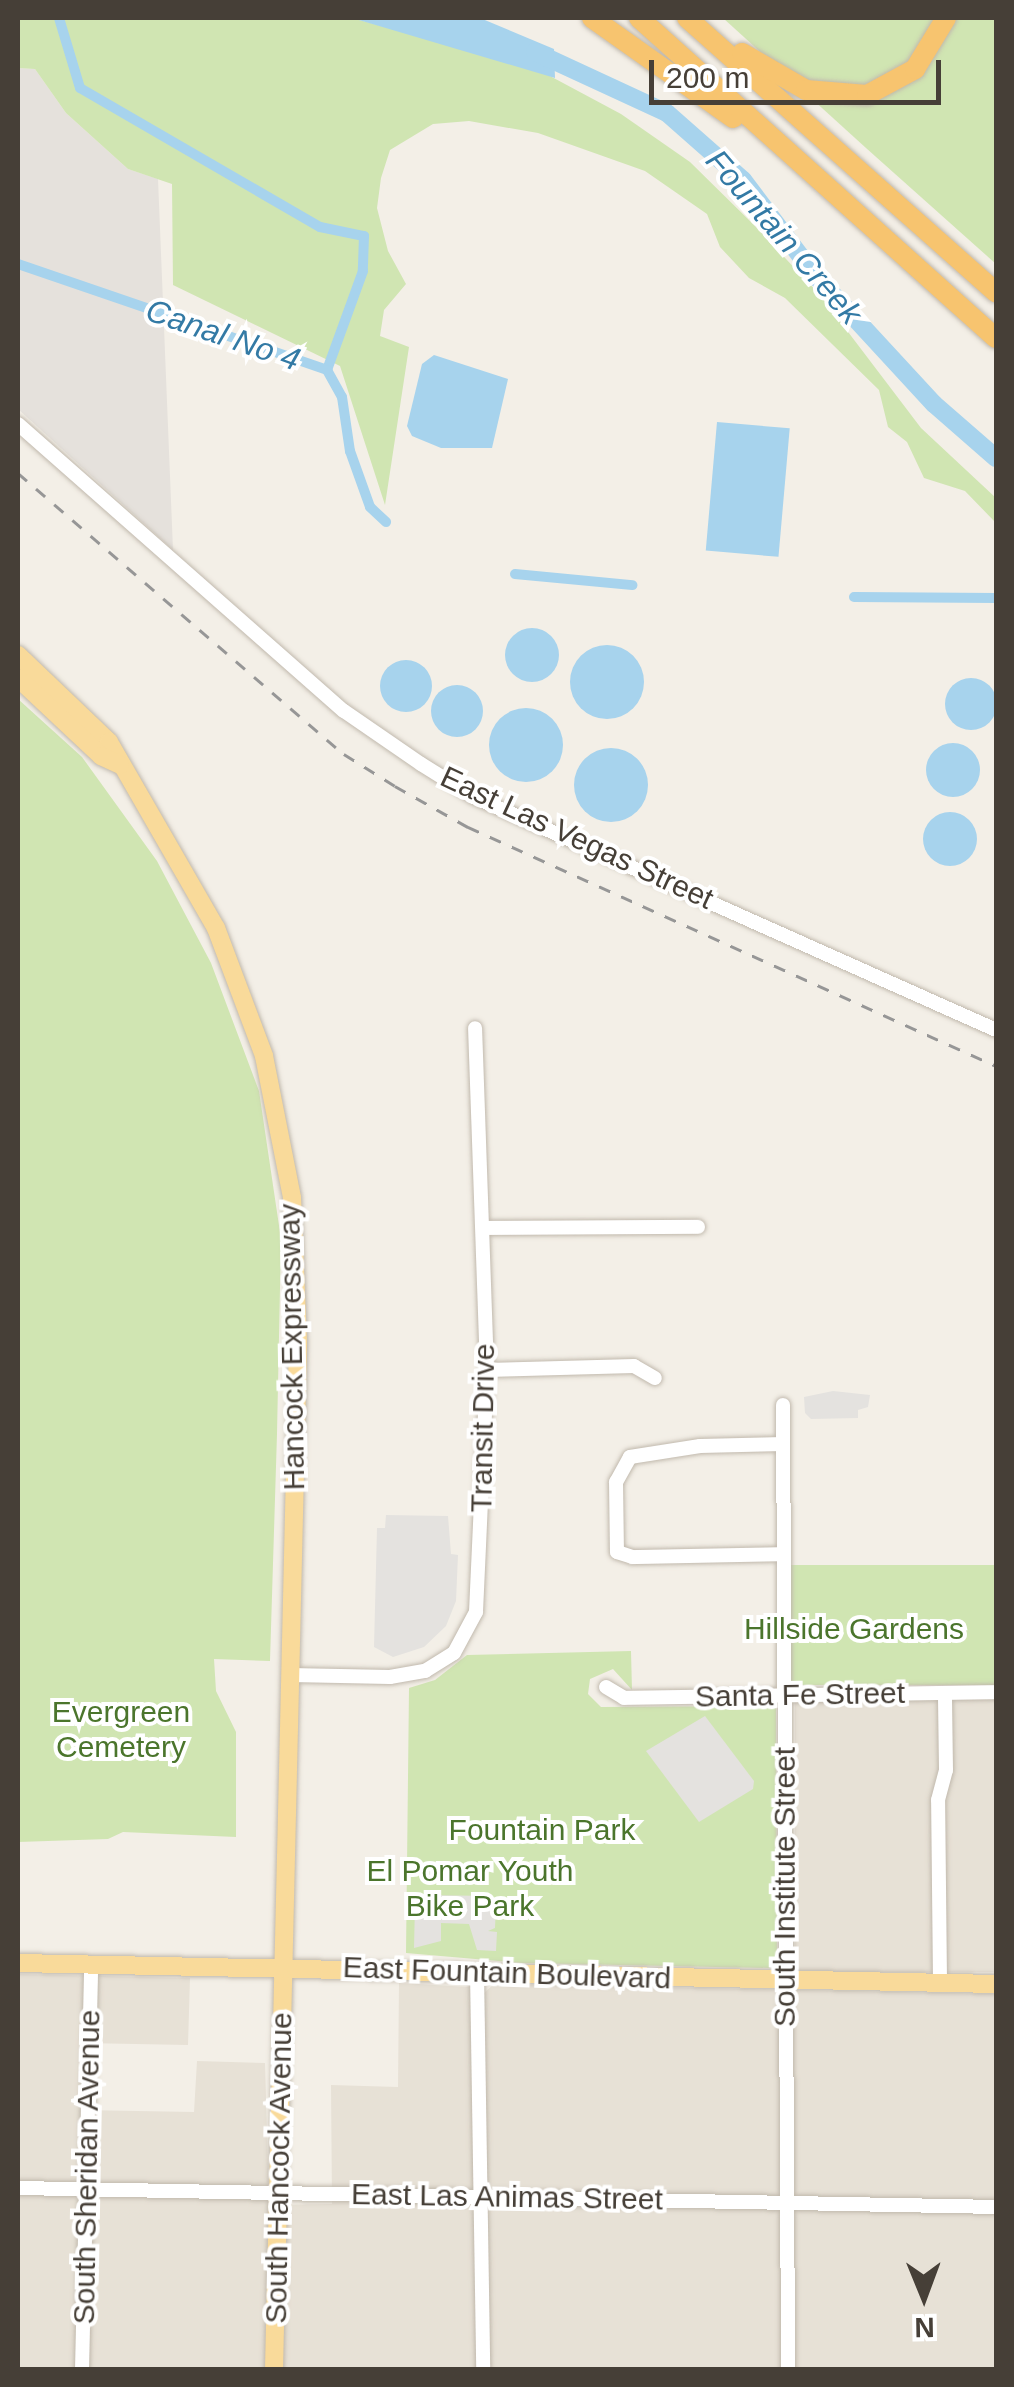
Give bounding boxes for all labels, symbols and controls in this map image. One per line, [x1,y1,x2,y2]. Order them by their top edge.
scale bar [654,40,946,102]
text: 200 m [666,61,749,94]
water label: Fountain Creek [698,142,870,332]
water label: Canal No 4 [141,291,305,379]
street label: East Las Vegas Street [435,759,719,917]
street label: Hancock Expressway [272,1203,312,1491]
street label: Transit Drive [464,1343,502,1513]
park label: Hillside Gardens [744,1611,964,1647]
street label: Santa Fe Street [695,1675,905,1715]
park label: Evergreen Cemetery [52,1694,190,1764]
street label: South Institute Street [767,1747,803,2027]
park label: Fountain Park [449,1812,635,1848]
park label: El Pomar Youth Bike Park [366,1853,574,1924]
street label: East Fountain Boulevard [342,1949,672,1997]
street label: South Sheridan Avenue [66,2009,108,2325]
street label: South Hancock Avenue [258,2011,300,2325]
street label: East Las Animas Street [350,2176,664,2218]
north arrow [874,2247,974,2347]
text: N [914,2312,935,2343]

